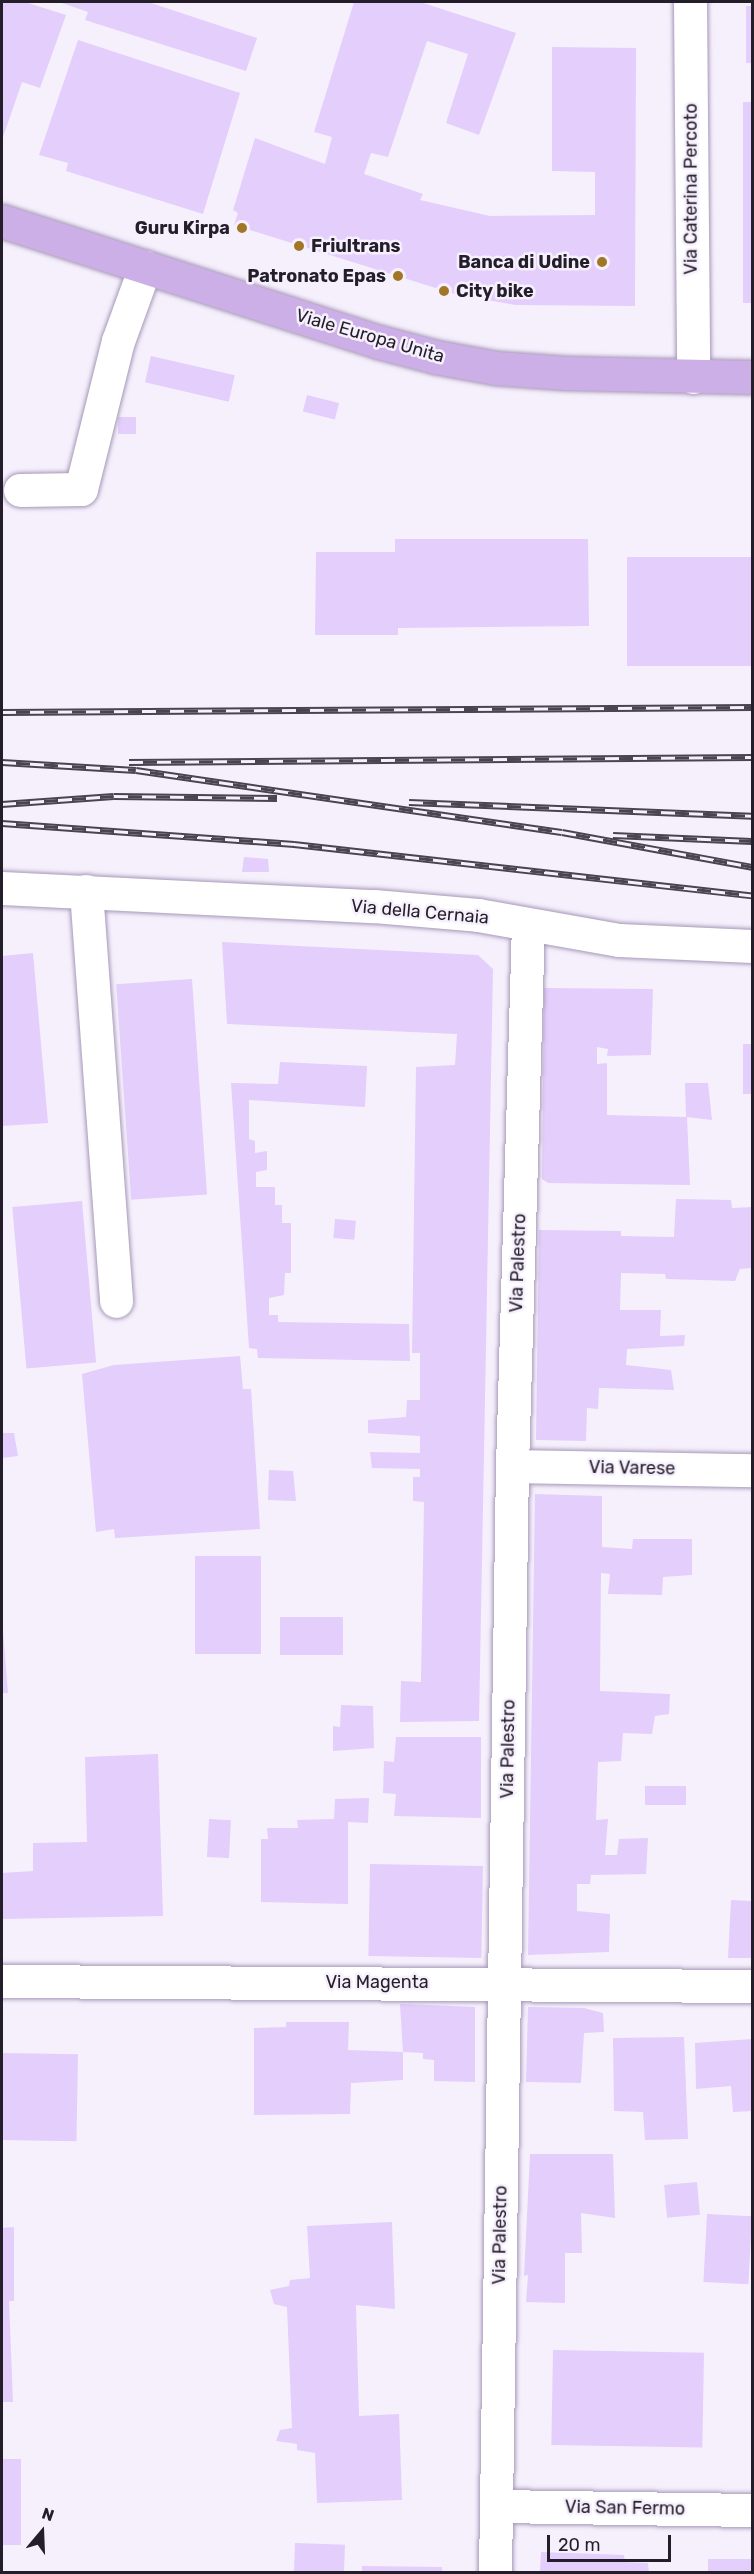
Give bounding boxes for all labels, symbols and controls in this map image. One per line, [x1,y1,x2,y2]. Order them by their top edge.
street label: Via Caterina Percoto [680,103,702,275]
place label: Guru Kirpa [135,217,230,239]
marker: Guru Kirpa [235,221,249,235]
place label: Friultrans [311,235,401,257]
marker: Friultrans [292,239,306,253]
place label: Banca di Udine [458,251,590,273]
marker: Banca di Udine [595,255,609,269]
place label: Patronato Epas [247,265,386,287]
marker: Patronato Epas [391,269,405,283]
place label: City bike [456,280,534,302]
marker: City bike [437,284,451,298]
street label: Viale Europa Unita [293,304,447,368]
street label: Via della Cernaia [350,895,490,929]
street label: Via Palestro [505,1213,531,1313]
street label: Via Varese [588,1456,676,1480]
street label: Via Palestro [496,1699,520,1799]
street label: Via Magenta [325,1971,429,1993]
street label: Via Palestro [488,2185,512,2285]
street label: Via San Fermo [565,2496,685,2520]
north arrow [12,2502,72,2562]
text: N [39,2504,57,2525]
scale bar [550,2523,674,2561]
text: 20 m [558,2534,600,2556]

